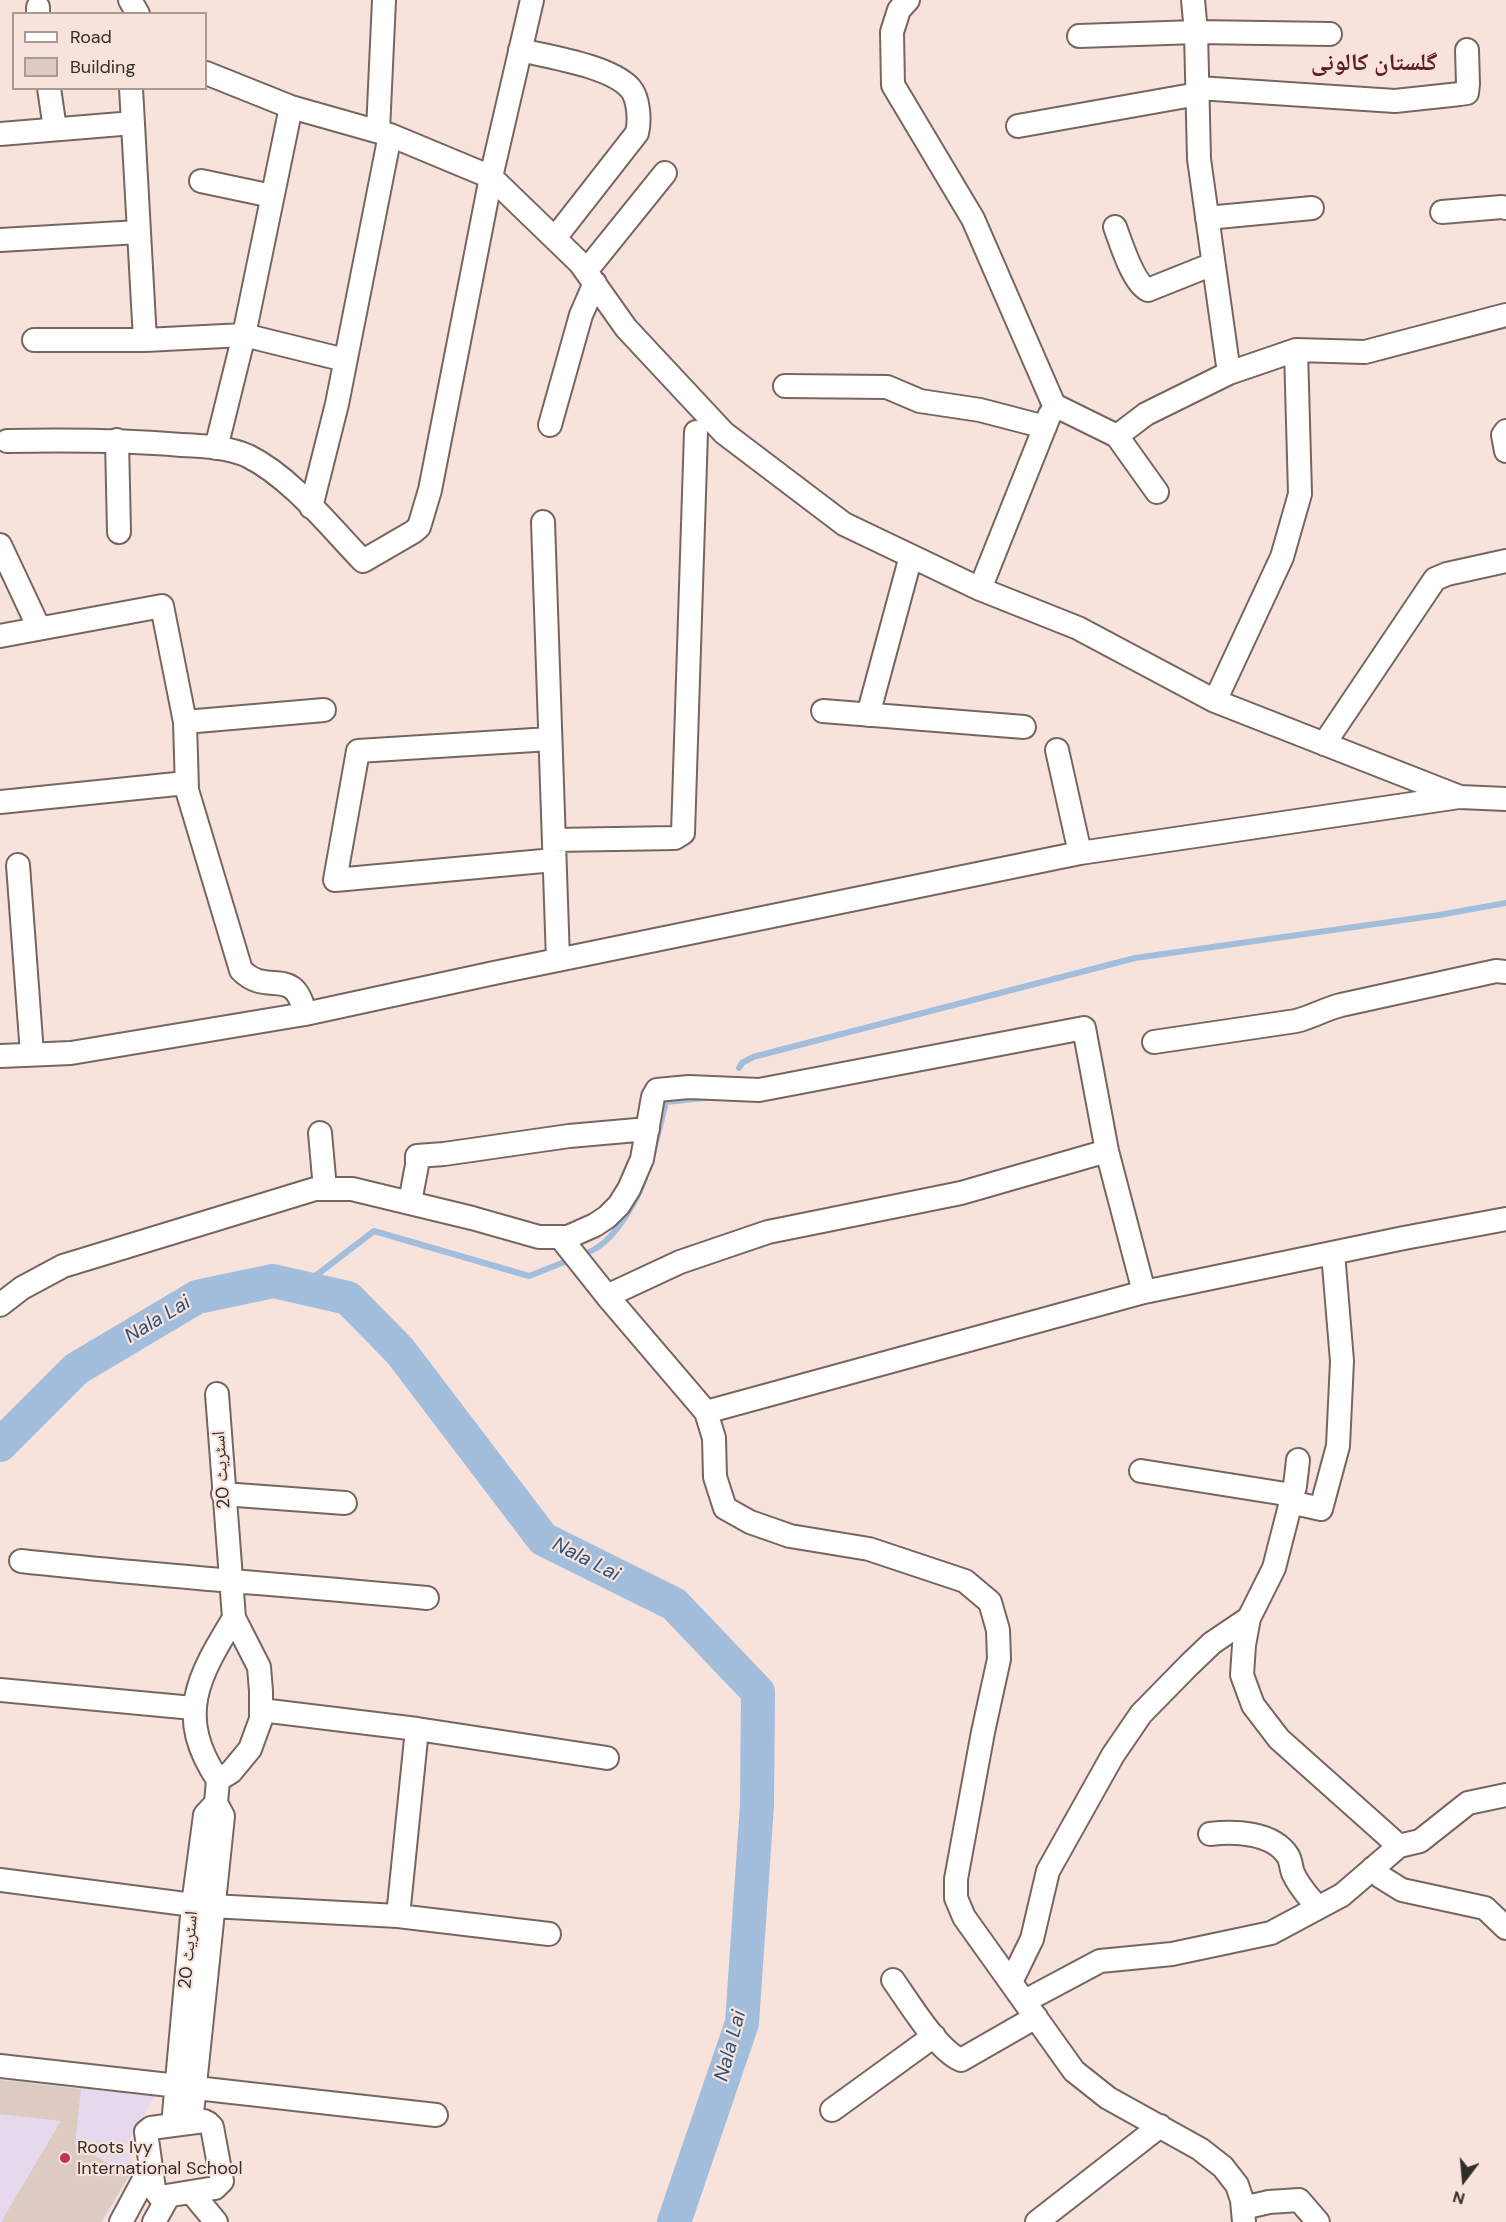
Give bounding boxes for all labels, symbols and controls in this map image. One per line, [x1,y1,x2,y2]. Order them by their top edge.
legend [12,12,207,90]
text: Road [70,25,112,49]
district label: گلستان کالونی [1311,50,1437,78]
text: Building [70,55,135,79]
water label: Nala Lai [121,1291,195,1349]
street label: اسٹریٹ 20 [209,1430,235,1510]
water label: Nala Lai [548,1533,624,1587]
street label: اسٹریٹ 20 [175,1910,203,1990]
water label: Nala Lai [710,2008,752,2084]
place label: Roots Ivy International School [77,2137,243,2180]
north arrow [1434,2150,1494,2210]
marker: Roots Ivy International School [58,2151,72,2165]
text: N [1450,2186,1467,2209]

